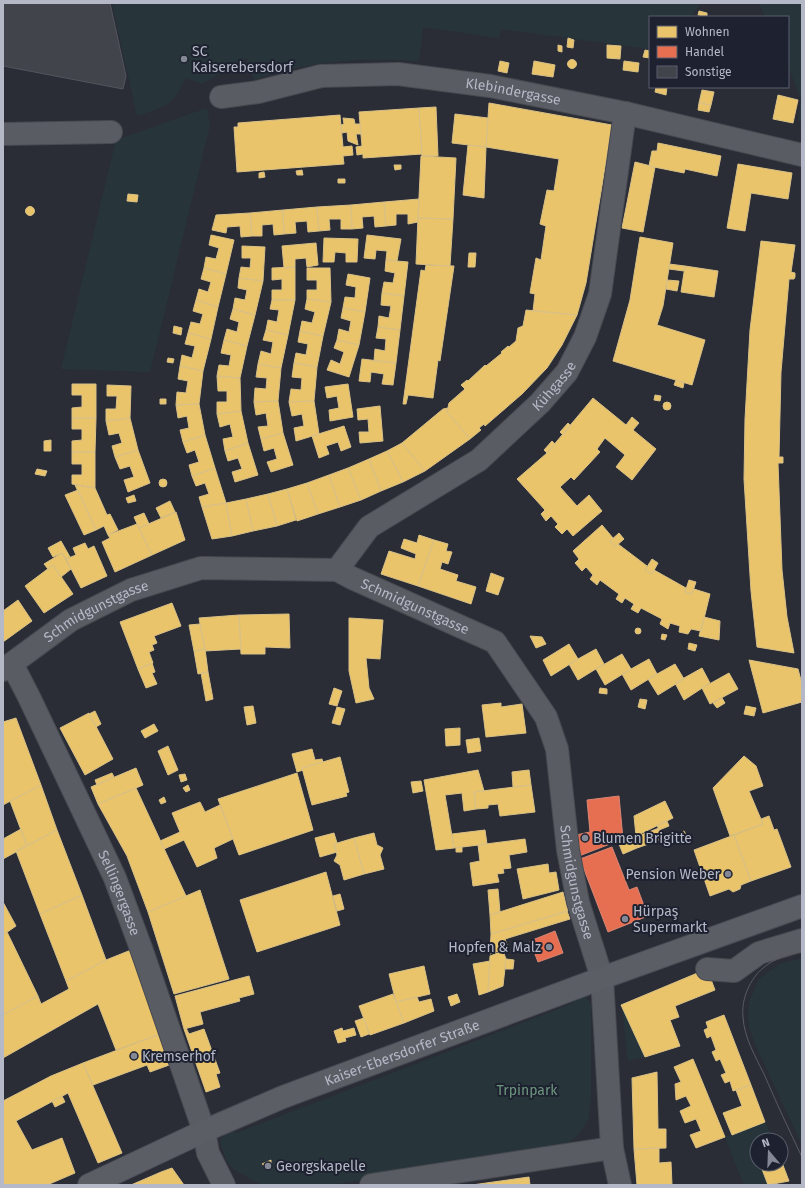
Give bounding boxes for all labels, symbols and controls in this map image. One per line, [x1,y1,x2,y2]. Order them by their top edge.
legend [649,16,789,88]
text: Wohnen [685,25,729,39]
place label: SC Kaiserebersdorf [192,43,294,76]
text: Handel [685,45,724,59]
marker: SC Kaiserebersdorf [179,54,189,64]
text: Sonstige [685,65,732,79]
street label: Klebindergasse [465,75,562,109]
street label: Kühgasse [529,359,580,415]
street label: Schmidgunstgasse [358,575,472,638]
street label: Schmidgunstgasse [41,577,151,646]
street label: Schmidgunstgasse [556,824,597,942]
place label: Blumen Brigitte [593,830,692,847]
marker: Blumen Brigitte [580,833,590,843]
street label: Sellingergasse [94,848,144,938]
place label: Pension Weber [625,866,721,883]
marker: Pension Weber [723,869,733,879]
place label: Hürpaş Supermarkt [633,903,708,936]
marker: Hürpaş Supermarkt [620,914,630,924]
place label: Hopfen & Malz [448,939,541,956]
marker: Hopfen & Malz [544,942,554,952]
street label: Kaiser-Ebersdorfer Straße [322,1016,482,1090]
place label: Kremserhof [142,1048,217,1065]
marker: Kremserhof [129,1051,139,1061]
park label: Trpinpark [496,1082,558,1099]
north arrow [749,1132,789,1172]
text: N [760,1136,771,1150]
place label: Georgskapelle [276,1158,366,1175]
marker: Georgskapelle [263,1161,273,1171]

